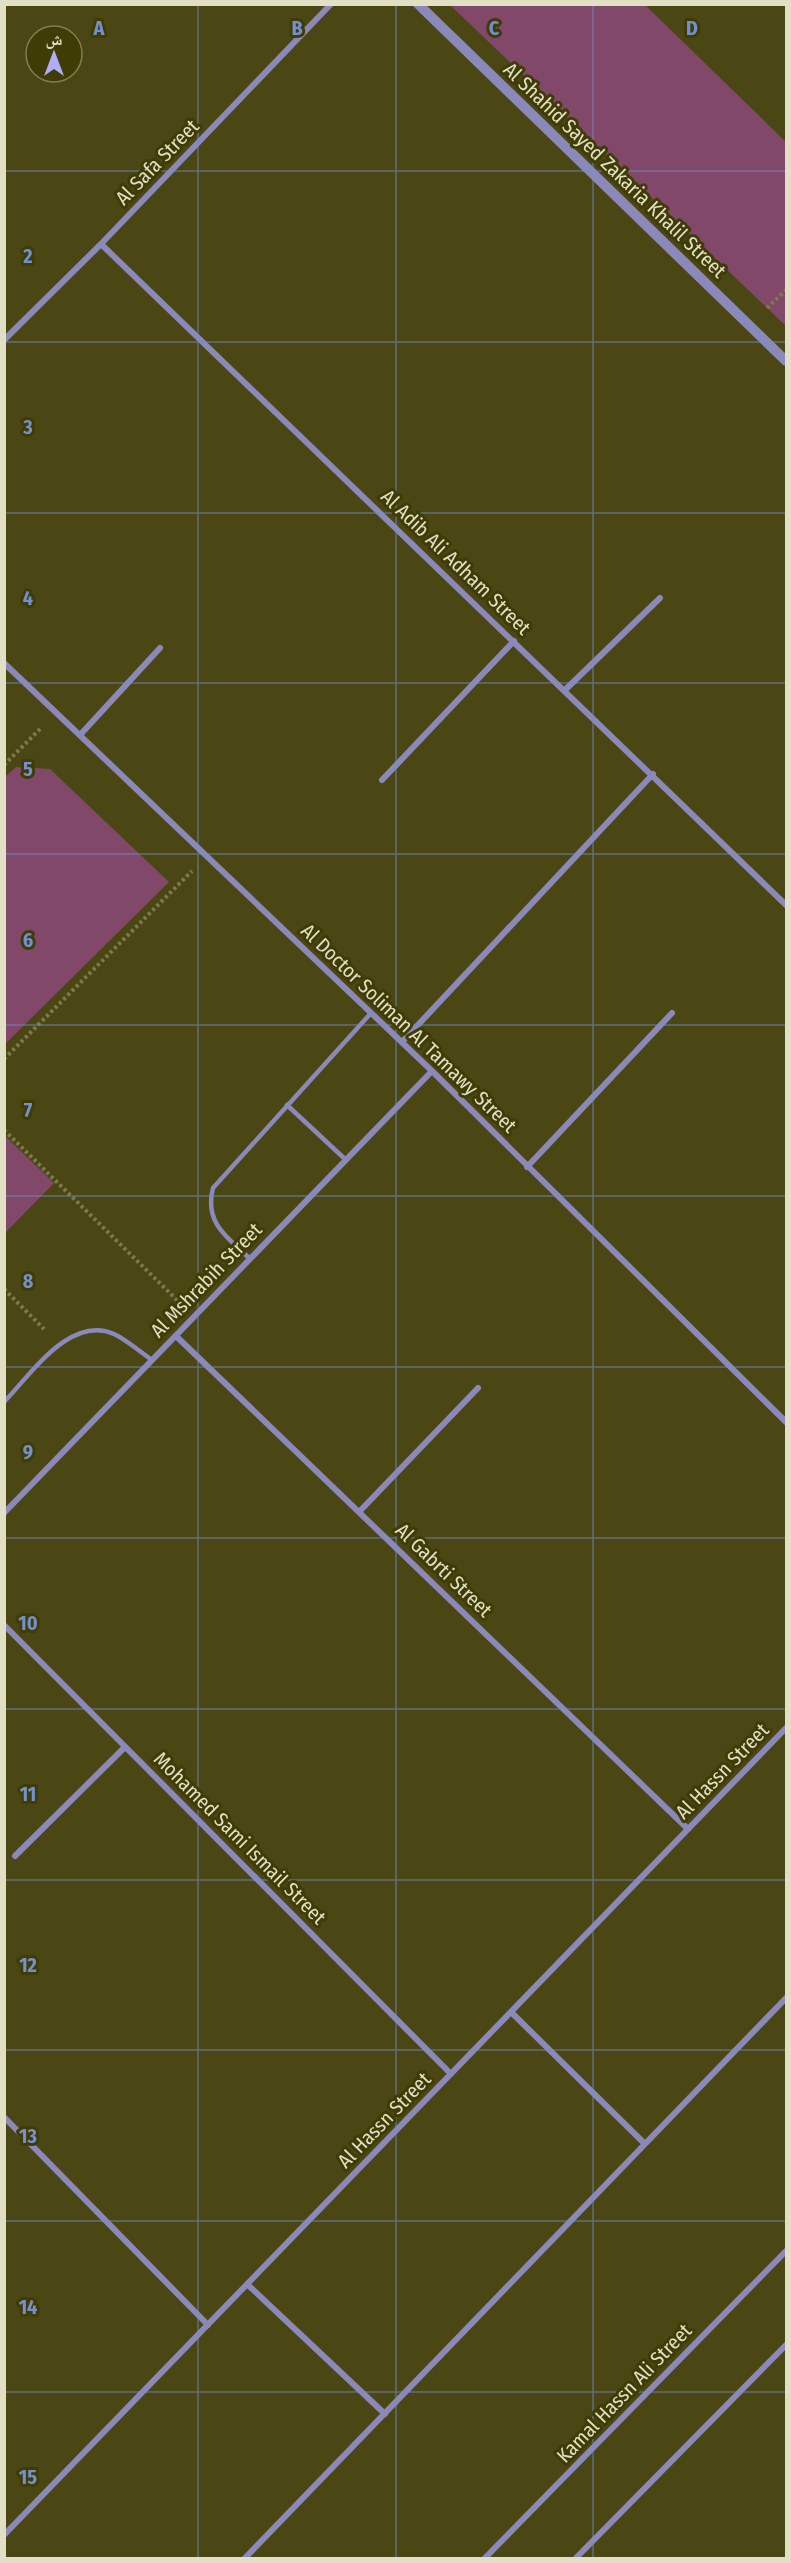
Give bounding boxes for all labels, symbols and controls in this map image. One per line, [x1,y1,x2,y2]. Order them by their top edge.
text: A [93,16,106,40]
text: B [291,16,303,40]
text: C [489,16,500,40]
text: D [686,16,698,40]
north arrow [24,24,84,84]
text: ش [46,30,63,49]
street label: Al Shahid Sayed Zakaria Khalil Street [499,57,731,283]
street label: Al Safa Street [110,114,204,210]
text: 2 [22,244,33,268]
text: 3 [22,415,33,439]
street label: Al Adib Ali Adham Street [376,484,536,640]
text: 4 [23,586,33,610]
text: 5 [23,757,33,781]
street label: Al Doctor Soliman Al Tamawy Street [296,919,522,1138]
text: 6 [23,928,33,952]
text: 7 [24,1098,33,1122]
street label: Al Mshrabih Street [145,1217,267,1342]
text: 8 [23,1269,34,1293]
text: 9 [23,1440,33,1464]
street label: Al Gabrti Street [391,1518,498,1622]
text: 10 [18,1611,38,1635]
street label: Al Hassn Street [670,1718,774,1824]
street label: Mohamed Sami Ismail Street [149,1747,331,1929]
text: 11 [20,1782,36,1806]
text: 12 [19,1953,37,1977]
street label: Al Hassn Street [332,2067,436,2173]
text: 13 [19,2124,37,2148]
text: 14 [19,2295,37,2319]
street label: Kamal Hassn Ali Street [552,2318,697,2467]
text: 15 [19,2465,37,2489]

